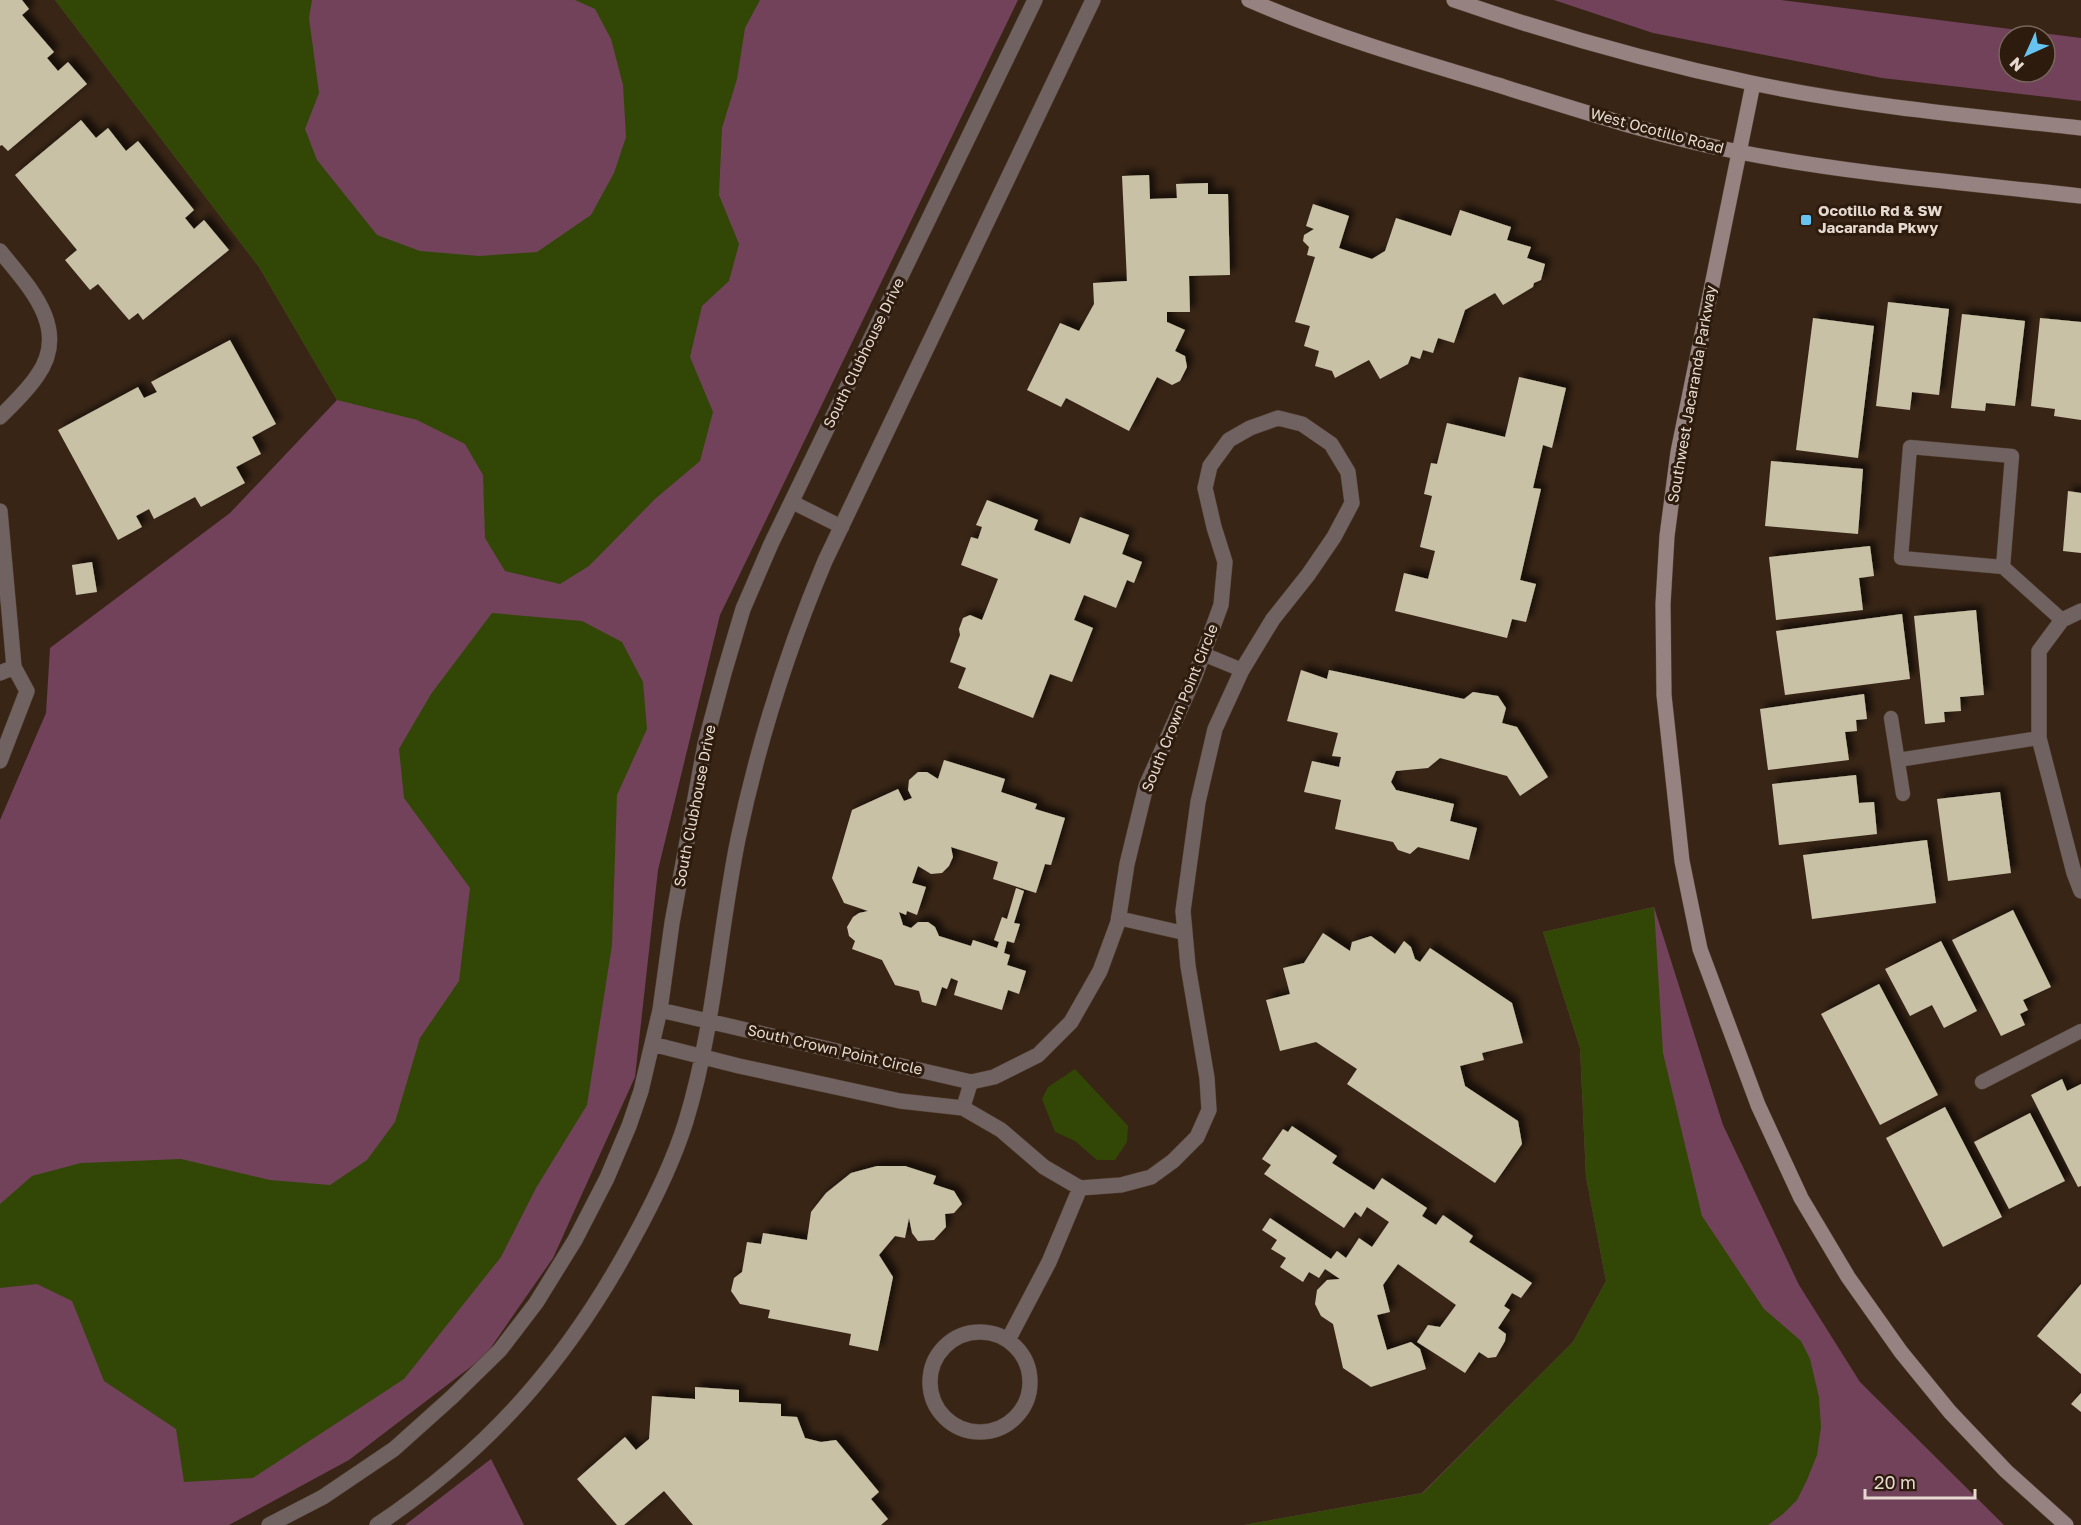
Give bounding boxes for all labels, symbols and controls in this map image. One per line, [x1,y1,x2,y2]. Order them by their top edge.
north arrow [1997,24,2057,84]
text: N [2005,53,2028,76]
street label: West Ocotillo Road [1589,104,1726,157]
place label: Ocotillo Rd & SW Jacaranda Pkwy [1818,201,1942,236]
marker: Ocotillo Rd & SW Jacaranda Pkwy [1799,213,1813,227]
street label: South Clubhouse Drive [819,274,907,431]
street label: Southwest Jacaranda Parkway [1663,283,1719,504]
street label: South Crown Point Circle [1137,621,1221,794]
street label: South Clubhouse Drive [669,723,719,888]
street label: South Crown Point Circle [746,1020,925,1078]
scale bar [1865,1462,1974,1500]
text: 20 m [1874,1471,1916,1493]

